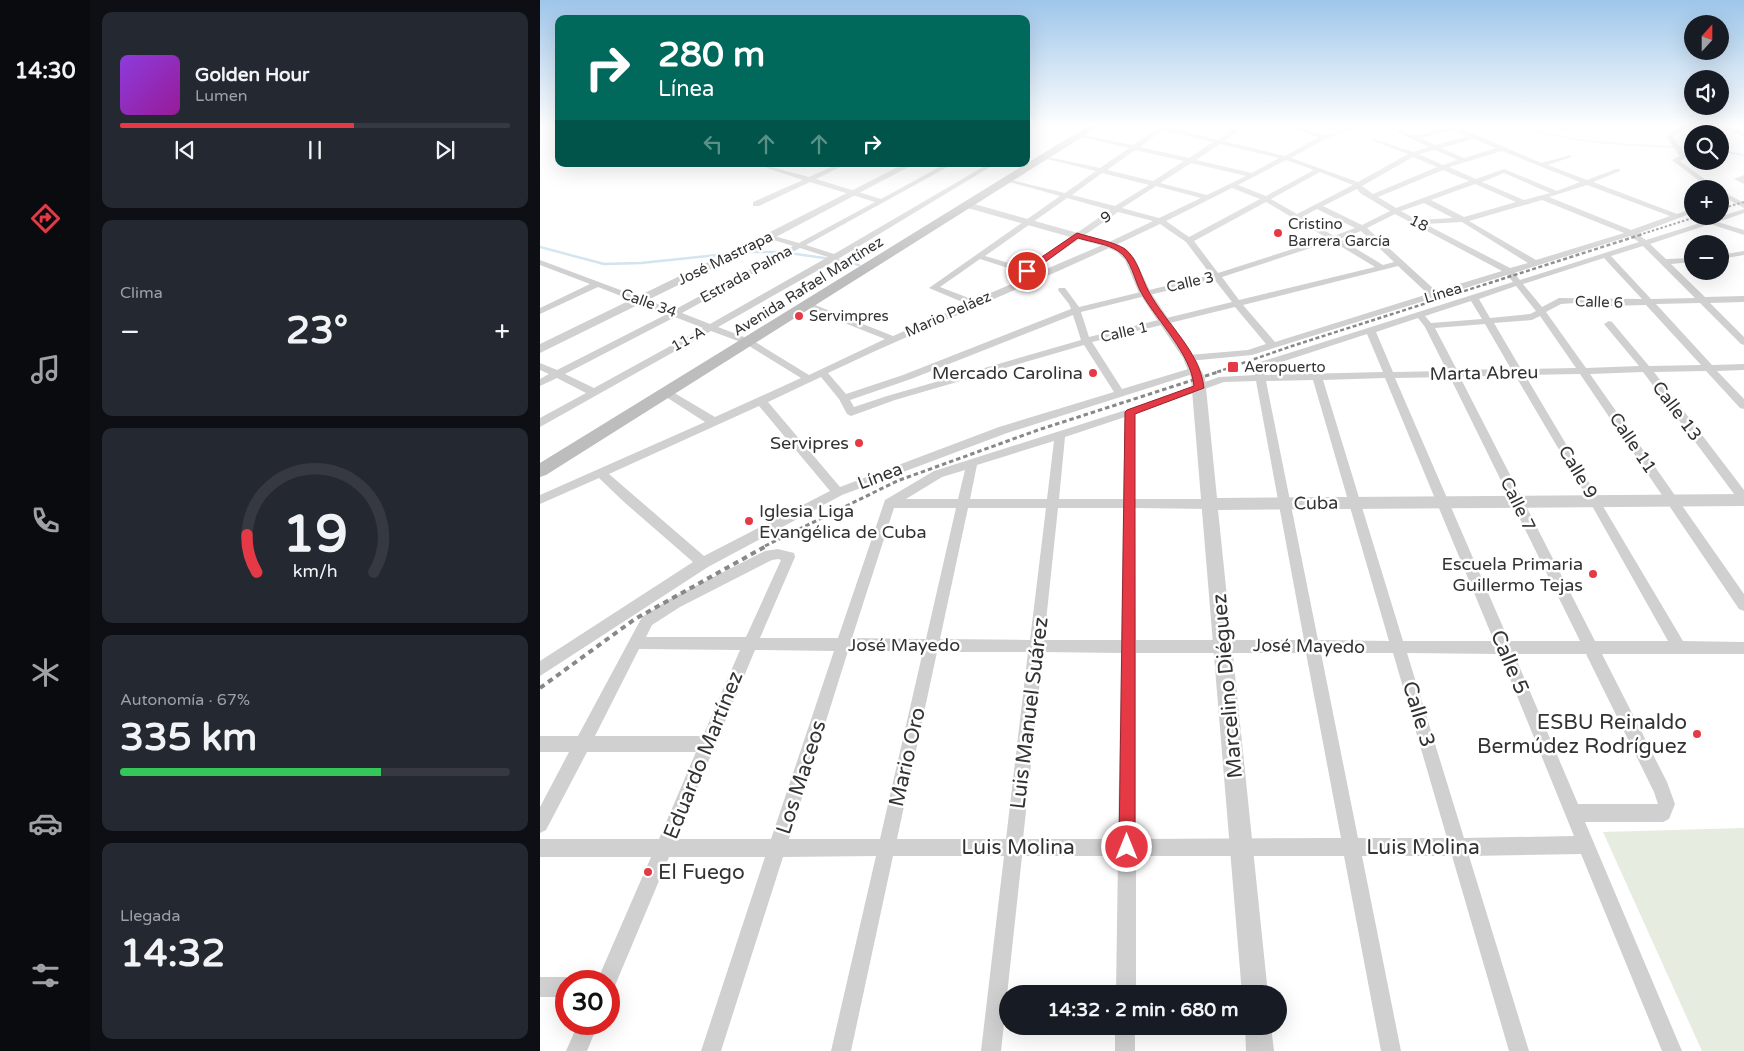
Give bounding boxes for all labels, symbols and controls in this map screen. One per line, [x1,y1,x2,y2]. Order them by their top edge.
north arrow [1684,15,1729,60]
map controls [1684,15,1729,280]
text: 280 m [658,34,765,76]
icon: right [575,35,640,100]
text: 14:30 [15,58,75,84]
text: Golden Hour [195,64,309,86]
button: sound [1684,70,1729,115]
text: Línea [658,76,714,102]
text: Lumen [195,86,247,106]
button: search [1684,125,1729,170]
icon: left [699,130,727,158]
icon: ahead [752,130,780,158]
icon: ahead [805,130,833,158]
icon: right [858,130,886,158]
icon: previous [171,136,199,164]
icon: pause [301,136,329,164]
icon: next [431,136,459,164]
button: + [1684,180,1729,225]
icon: directions [28,201,63,236]
street label: 9 [1097,207,1115,227]
street label: 18 [1407,211,1431,235]
place label: Cristino Barrera García [1288,215,1390,250]
street label: José Mastrapa [675,227,775,289]
marker: Cristino Barrera García [1272,227,1284,239]
street label: Avenida Rafael Martínez [730,232,886,340]
button: − [1684,235,1729,280]
street label: Estrada Palma [697,241,795,307]
pin [1006,250,1048,292]
icon: arrive [1013,257,1041,285]
street label: Calle 3 [1165,268,1215,296]
street label: Línea [1422,279,1464,307]
text: Clima [120,283,163,303]
street label: Calle 34 [619,285,679,321]
street label: Mario Peláez [902,287,994,341]
street label: Calle 6 [1575,292,1623,312]
place label: Servimpres [809,307,889,325]
text: 23° [286,308,348,354]
marker: Servimpres [793,310,805,322]
text: − [120,315,140,349]
text: + [494,315,510,349]
street label: Calle 1 [1099,318,1149,346]
street label: 11-A [668,322,708,356]
icon: music [28,352,63,387]
place label: Aeropuerto [1244,358,1326,376]
marker: Aeropuerto [1226,360,1240,374]
street label: Marta Abreu [1430,361,1538,385]
place label: Mercado Carolina [932,362,1083,384]
marker: Mercado Carolina [1087,367,1099,379]
street label: Calle 13 [1647,377,1707,445]
street label: Calle 11 [1605,408,1661,478]
place label: Servipres [770,432,849,454]
marker: Servipres [853,437,865,449]
street label: Calle 9 [1554,442,1602,502]
street label: Línea [855,457,905,495]
street label: Calle 7 [1495,473,1541,535]
street label: Cuba [1293,492,1339,514]
place label: Iglesia Liga Evangélica de Cuba [759,500,927,543]
icon: phone [28,503,63,538]
text: 19 [282,503,348,566]
marker: Iglesia Liga Evangélica de Cuba [743,515,755,527]
place label: Escuela Primaria Guillermo Tejas [1442,553,1583,596]
text: km/h [293,561,337,582]
marker: Escuela Primaria Guillermo Tejas [1587,568,1599,580]
street label: Marcelino Diéguez [1207,593,1248,779]
street label: Luis Manuel Suárez [1005,616,1054,810]
street label: Calle 5 [1485,626,1534,698]
street label: José Mayedo [848,634,960,656]
street label: José Mayedo [1253,634,1365,658]
icon: climate [28,655,63,690]
street label: Eduardo Martínez [658,668,749,843]
street label: Calle 3 [1397,678,1440,750]
text: Autonomía · 67% [120,690,250,710]
street label: Mario Oro [884,705,931,809]
place label: ESBU Reinaldo Bermúdez Rodríguez [1477,710,1687,759]
text: 335 km [120,715,257,761]
street label: Los Maceos [771,717,832,837]
marker: ESBU Reinaldo Bermúdez Rodríguez [1691,728,1703,740]
icon: car [28,806,63,841]
position arrow [1100,820,1152,872]
street label: Luis Molina [961,835,1075,860]
street label: Luis Molina [1366,835,1480,860]
place label: El Fuego [658,860,745,885]
marker: El Fuego [642,866,654,878]
text: Llegada [120,906,180,926]
text: 14:32 [120,931,225,977]
icon: filters [28,958,63,993]
speed limit sign: 30 [555,970,620,1035]
text: 14:32 · 2 min · 680 m [1047,999,1239,1021]

